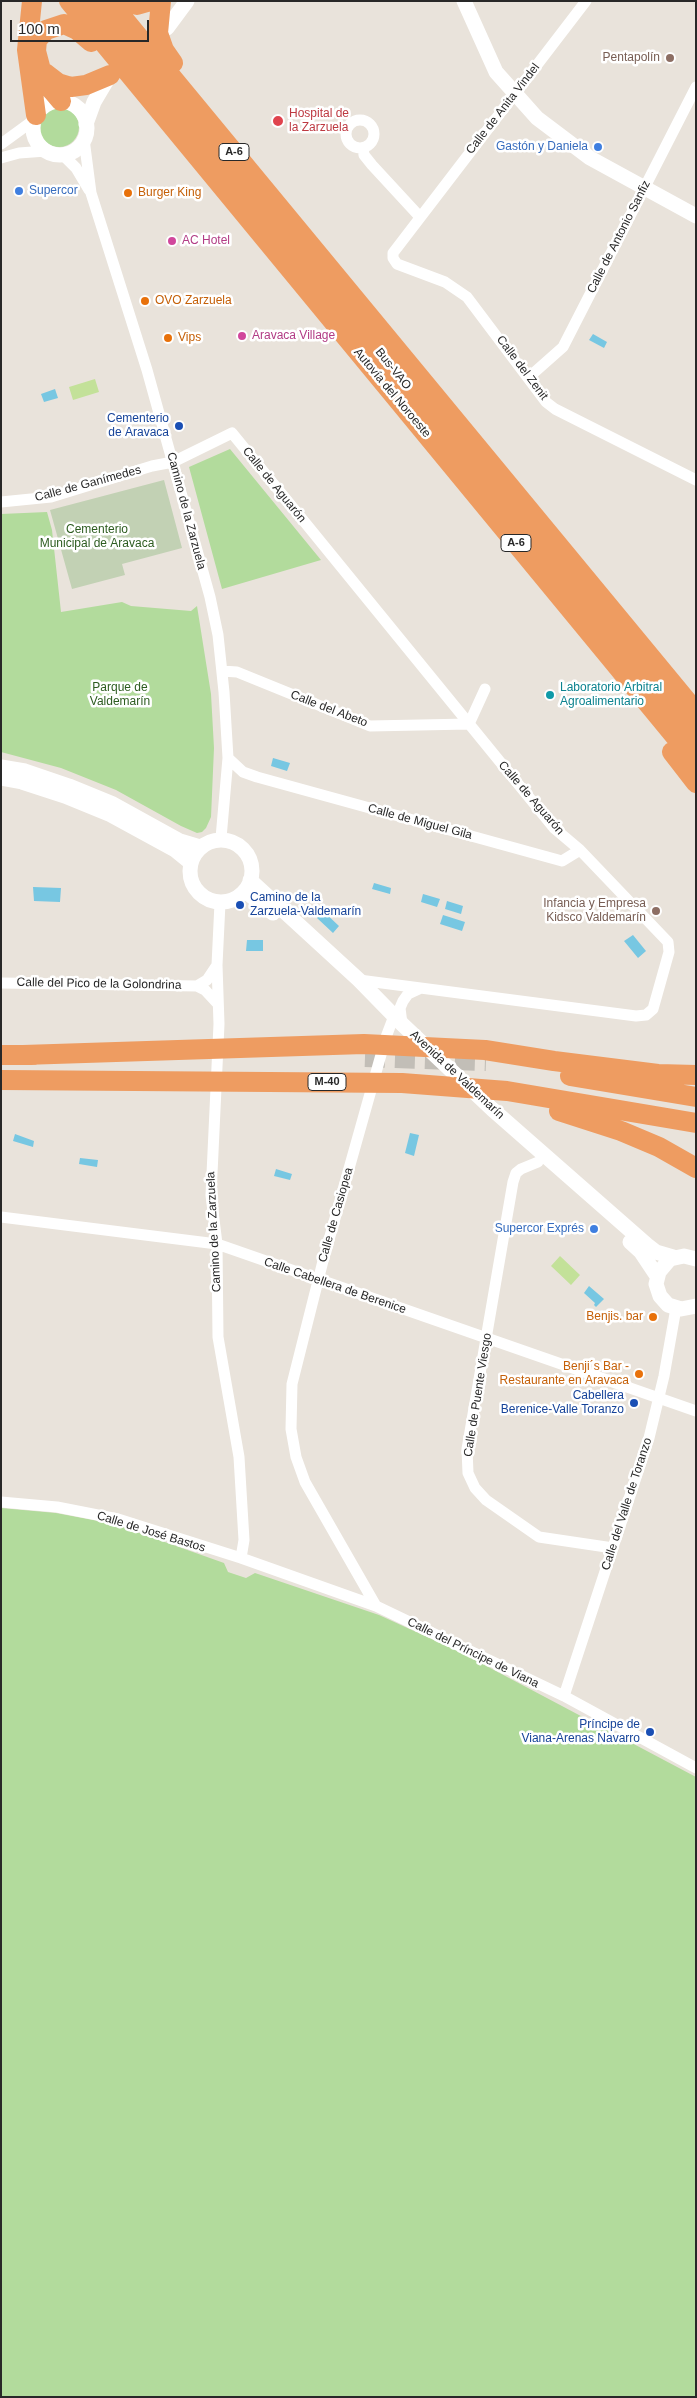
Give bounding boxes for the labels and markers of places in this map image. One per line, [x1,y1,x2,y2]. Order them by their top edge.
place label: Pentapolín [603,51,660,65]
marker: Pentapolín [664,52,676,64]
place label: Hospital de la Zarzuela [289,107,349,135]
marker: Hospital de la Zarzuela [271,114,285,128]
place label: Gastón y Daniela [496,140,588,154]
marker: Gastón y Daniela [592,141,604,153]
place label: Supercor [29,184,78,198]
marker: Supercor [13,185,25,197]
place label: Burger King [138,186,201,200]
marker: Burger King [122,187,134,199]
place label: AC Hotel [182,234,230,248]
marker: AC Hotel [166,235,178,247]
place label: OVO Zarzuela [155,294,232,308]
marker: OVO Zarzuela [139,295,151,307]
place label: Aravaca Village [252,329,335,343]
marker: Aravaca Village [236,330,248,342]
place label: Vips [178,331,201,345]
marker: Vips [162,332,174,344]
place label: Cementerio de Aravaca [107,412,169,440]
marker: Cementerio de Aravaca [173,420,185,432]
place label: Laboratorio Arbitral Agroalimentario [560,681,662,709]
marker: Laboratorio Arbitral Agroalimentario [544,689,556,701]
place label: Camino de la Zarzuela-Valdemarín [250,891,361,919]
place label: Infancia y Empresa Kidsco Valdemarín [543,897,646,925]
marker: Camino de la Zarzuela-Valdemarín [234,899,246,911]
marker: Infancia y Empresa Kidsco Valdemarín [650,905,662,917]
place label: Supercor Exprés [495,1222,584,1236]
marker: Supercor Exprés [588,1223,600,1235]
place label: Benjis. bar [586,1310,643,1324]
marker: Benjis. bar [647,1311,659,1323]
place label: Benji´s Bar - Restaurante en Aravaca [500,1360,629,1388]
marker: Benji´s Bar - Restaurante en Aravaca [633,1368,645,1380]
place label: Cabellera Berenice-Valle Toranzo [501,1389,624,1417]
marker: Cabellera Berenice-Valle Toranzo [628,1397,640,1409]
place label: Príncipe de Viana-Arenas Navarro [521,1718,640,1746]
marker: Príncipe de Viana-Arenas Navarro [644,1726,656,1738]

